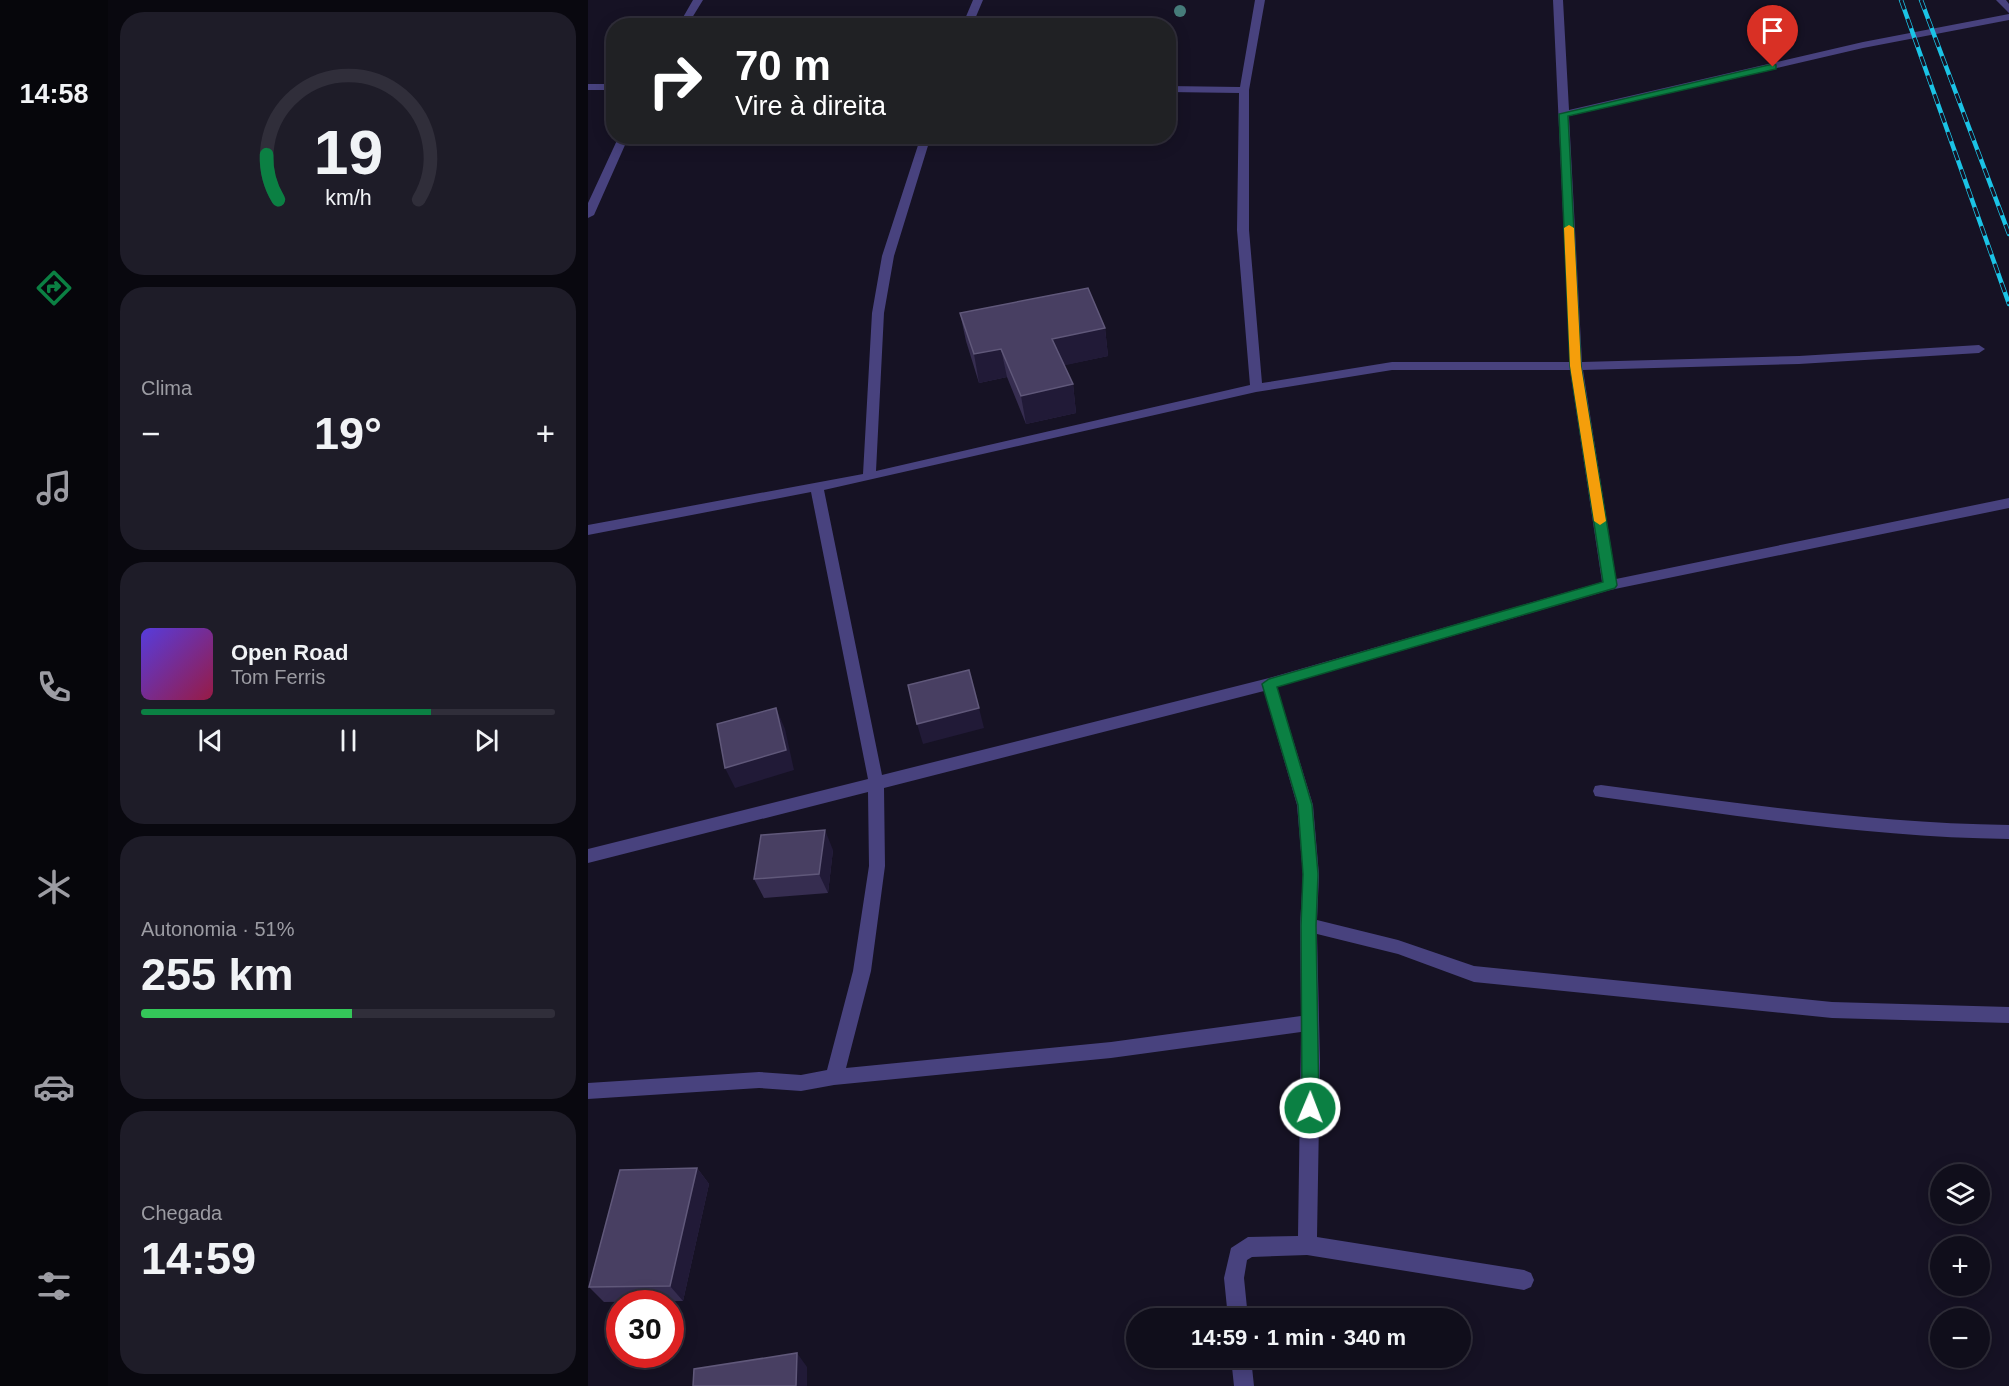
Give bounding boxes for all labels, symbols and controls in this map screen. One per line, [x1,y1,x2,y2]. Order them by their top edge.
pin [1747,5,1798,67]
icon: arrive [1756,14,1789,47]
icon: right [636,42,714,120]
text: 70 m [735,42,831,89]
text: 14:58 [19,79,89,109]
text: Vire à direita [735,91,886,121]
text: 19 [313,119,383,188]
text: km/h [325,187,371,211]
icon: directions [33,267,75,309]
text: Clima [141,377,192,399]
text: 19° [314,408,382,459]
text: − [141,415,160,452]
text: + [536,415,555,452]
icon: music [33,467,75,509]
text: Open Road [231,640,348,665]
icon: phone [33,666,75,708]
text: Tom Ferris [231,666,325,688]
icon: previous [194,724,227,757]
icon: pause [332,724,365,757]
icon: next [470,724,503,757]
icon: climate [33,866,75,908]
text: Autonomia · 51% [141,918,294,940]
text: 255 km [141,949,294,1000]
icon: car [33,1066,75,1108]
position arrow [1278,1076,1342,1140]
map controls [1930,1164,1990,1368]
button: layers [1930,1164,1990,1224]
text: Chegada [141,1202,222,1224]
text: 14:59 [141,1233,256,1284]
button: + [1930,1236,1990,1296]
icon: filters [33,1265,75,1307]
speed limit sign: 30 [606,1290,684,1368]
button: − [1930,1308,1990,1368]
text: 14:59 · 1 min · 340 m [1191,1325,1406,1350]

